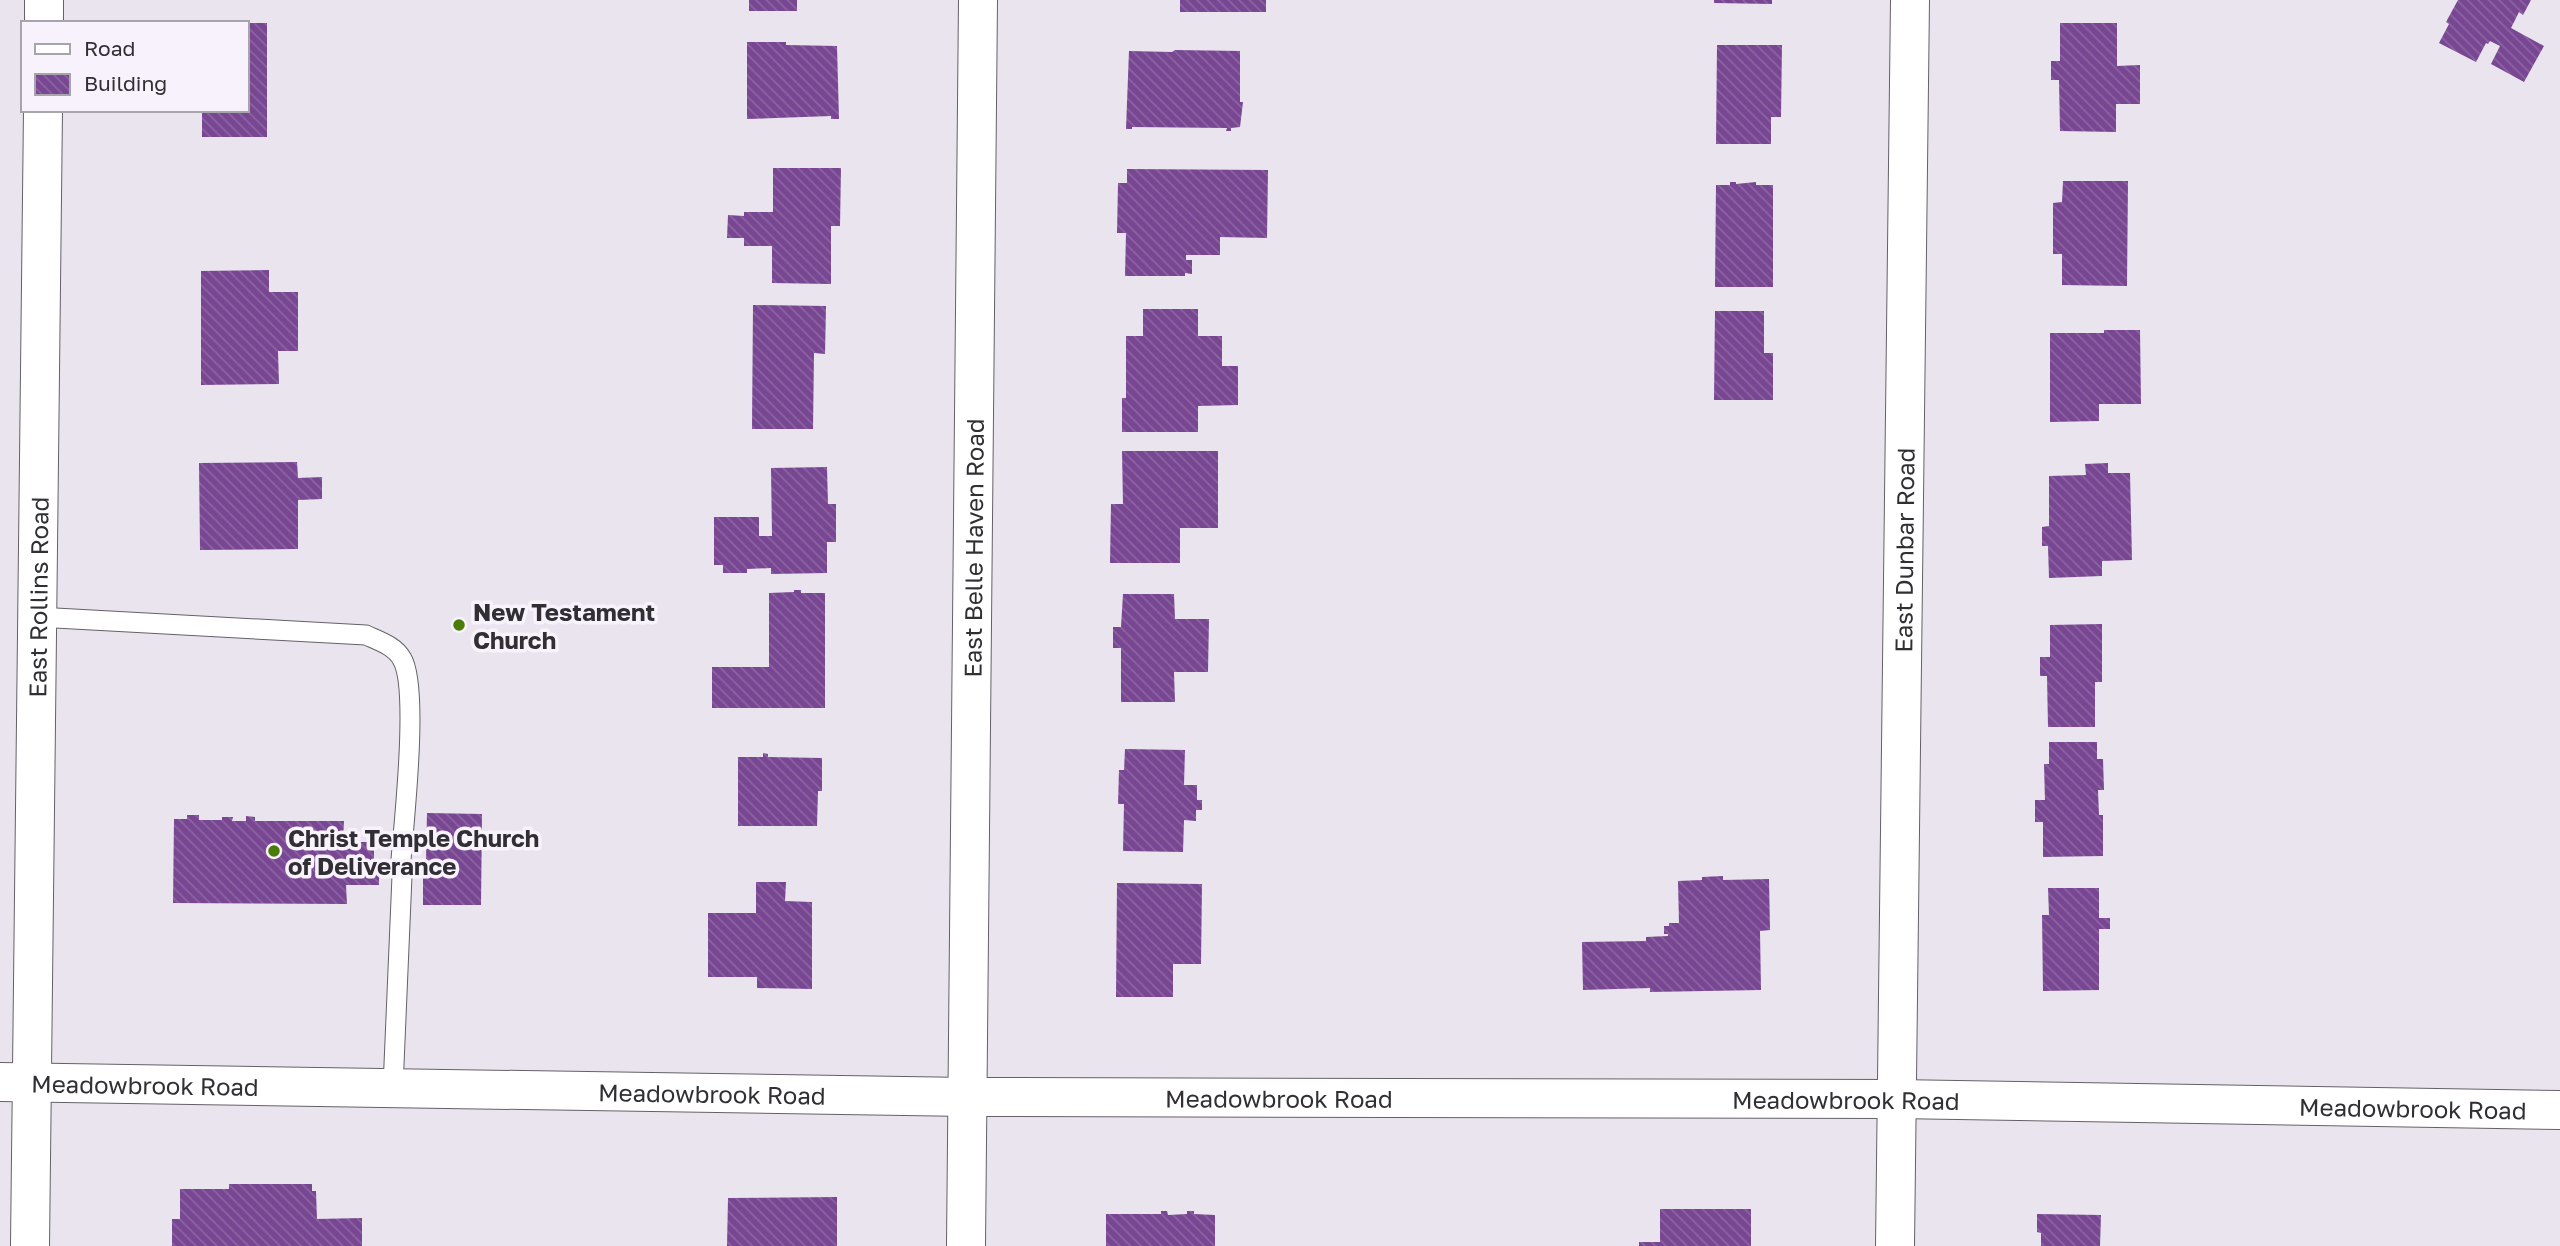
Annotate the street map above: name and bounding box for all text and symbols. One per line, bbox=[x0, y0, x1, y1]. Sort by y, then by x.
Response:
legend bbox=[21, 21, 248, 112]
text: Road bbox=[84, 35, 135, 61]
text: Building bbox=[84, 70, 167, 96]
street label: East Belle Haven Road bbox=[957, 418, 988, 678]
street label: East Dunbar Road bbox=[1888, 447, 1919, 653]
street label: East Rollins Road bbox=[22, 496, 53, 698]
place label: New Testament Church bbox=[473, 597, 655, 654]
marker: New Testament Church bbox=[451, 617, 467, 633]
place label: Christ Temple Church of Deliverance bbox=[288, 823, 539, 880]
marker: Christ Temple Church of Deliverance bbox=[266, 843, 282, 859]
street label: Meadowbrook Road bbox=[31, 1068, 259, 1101]
street label: Meadowbrook Road bbox=[598, 1077, 826, 1109]
street label: Meadowbrook Road bbox=[1165, 1083, 1393, 1112]
street label: Meadowbrook Road bbox=[1732, 1084, 1960, 1115]
street label: Meadowbrook Road bbox=[2299, 1091, 2527, 1124]

